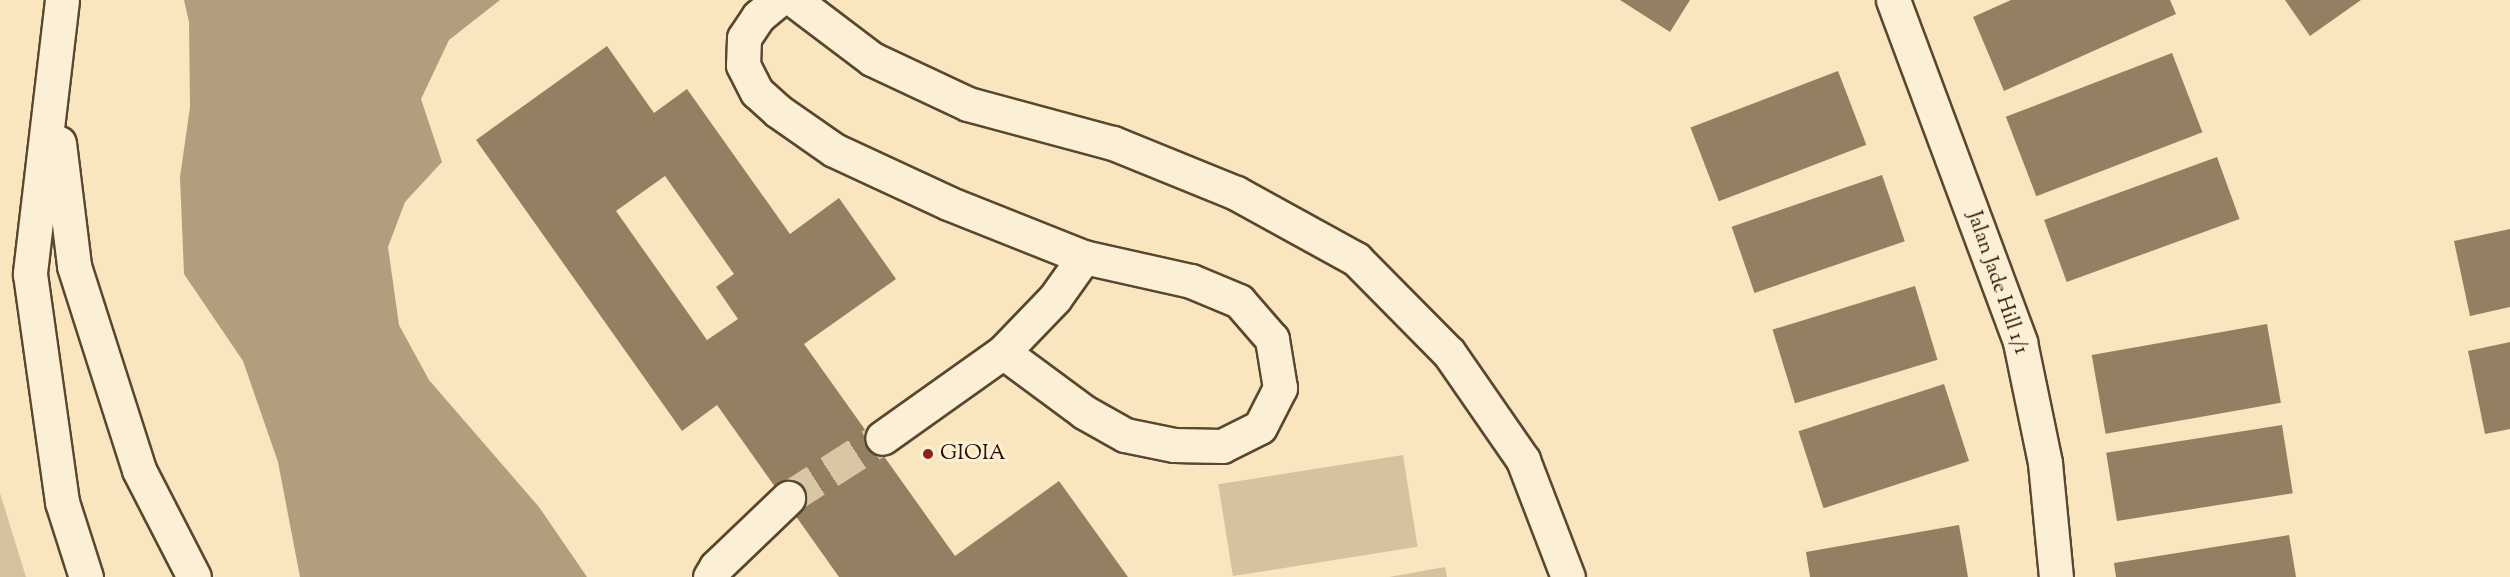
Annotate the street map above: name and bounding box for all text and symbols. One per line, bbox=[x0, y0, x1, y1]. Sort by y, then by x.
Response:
street label: Jalan Jade Hill 1/1 bbox=[1961, 208, 2033, 358]
place label: GIOIA bbox=[940, 441, 1006, 467]
marker: GIOIA bbox=[921, 447, 935, 461]

